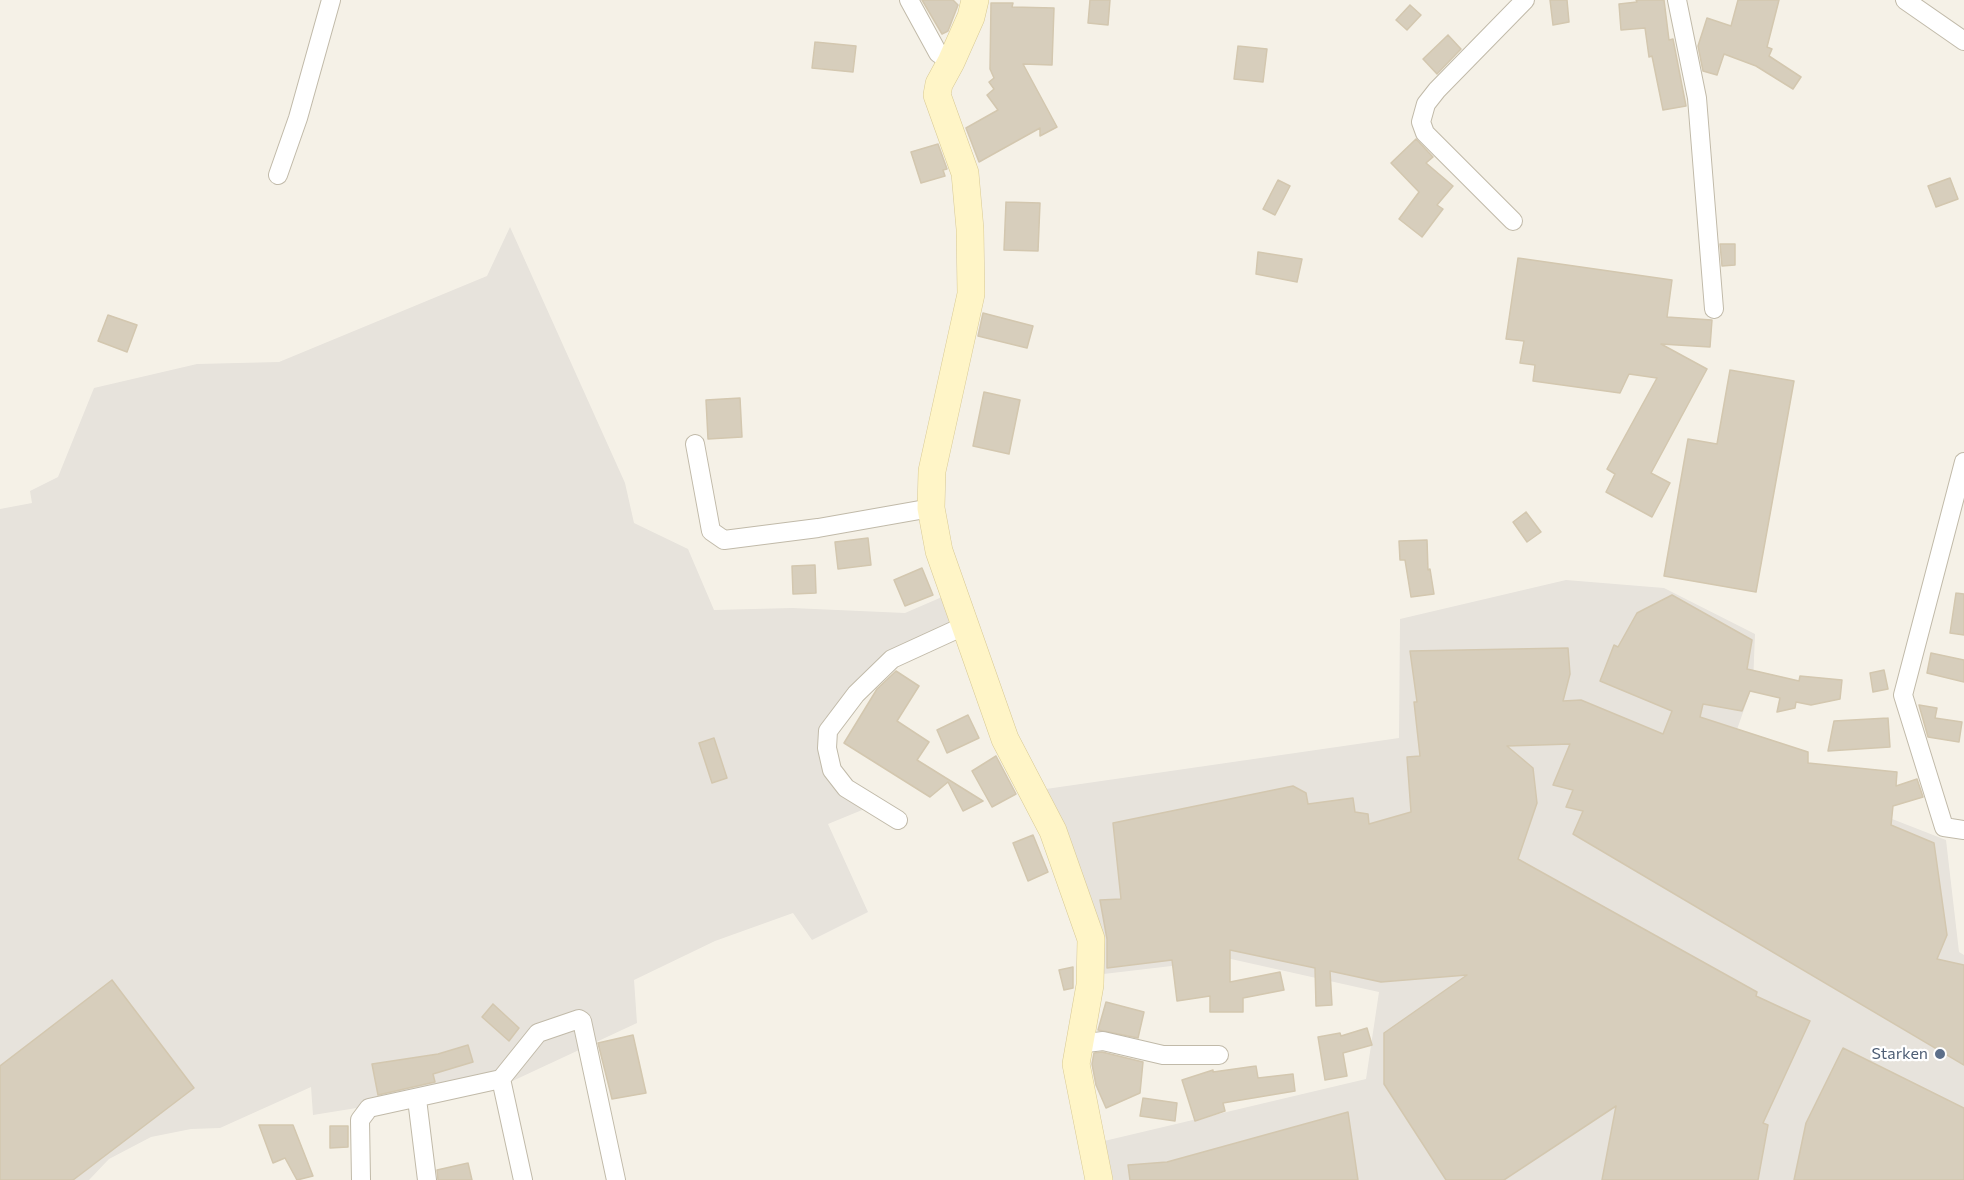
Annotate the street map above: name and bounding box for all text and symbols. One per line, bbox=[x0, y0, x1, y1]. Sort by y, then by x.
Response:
place label: Starken bbox=[1872, 1044, 1928, 1064]
marker: Starken bbox=[1933, 1047, 1947, 1061]

